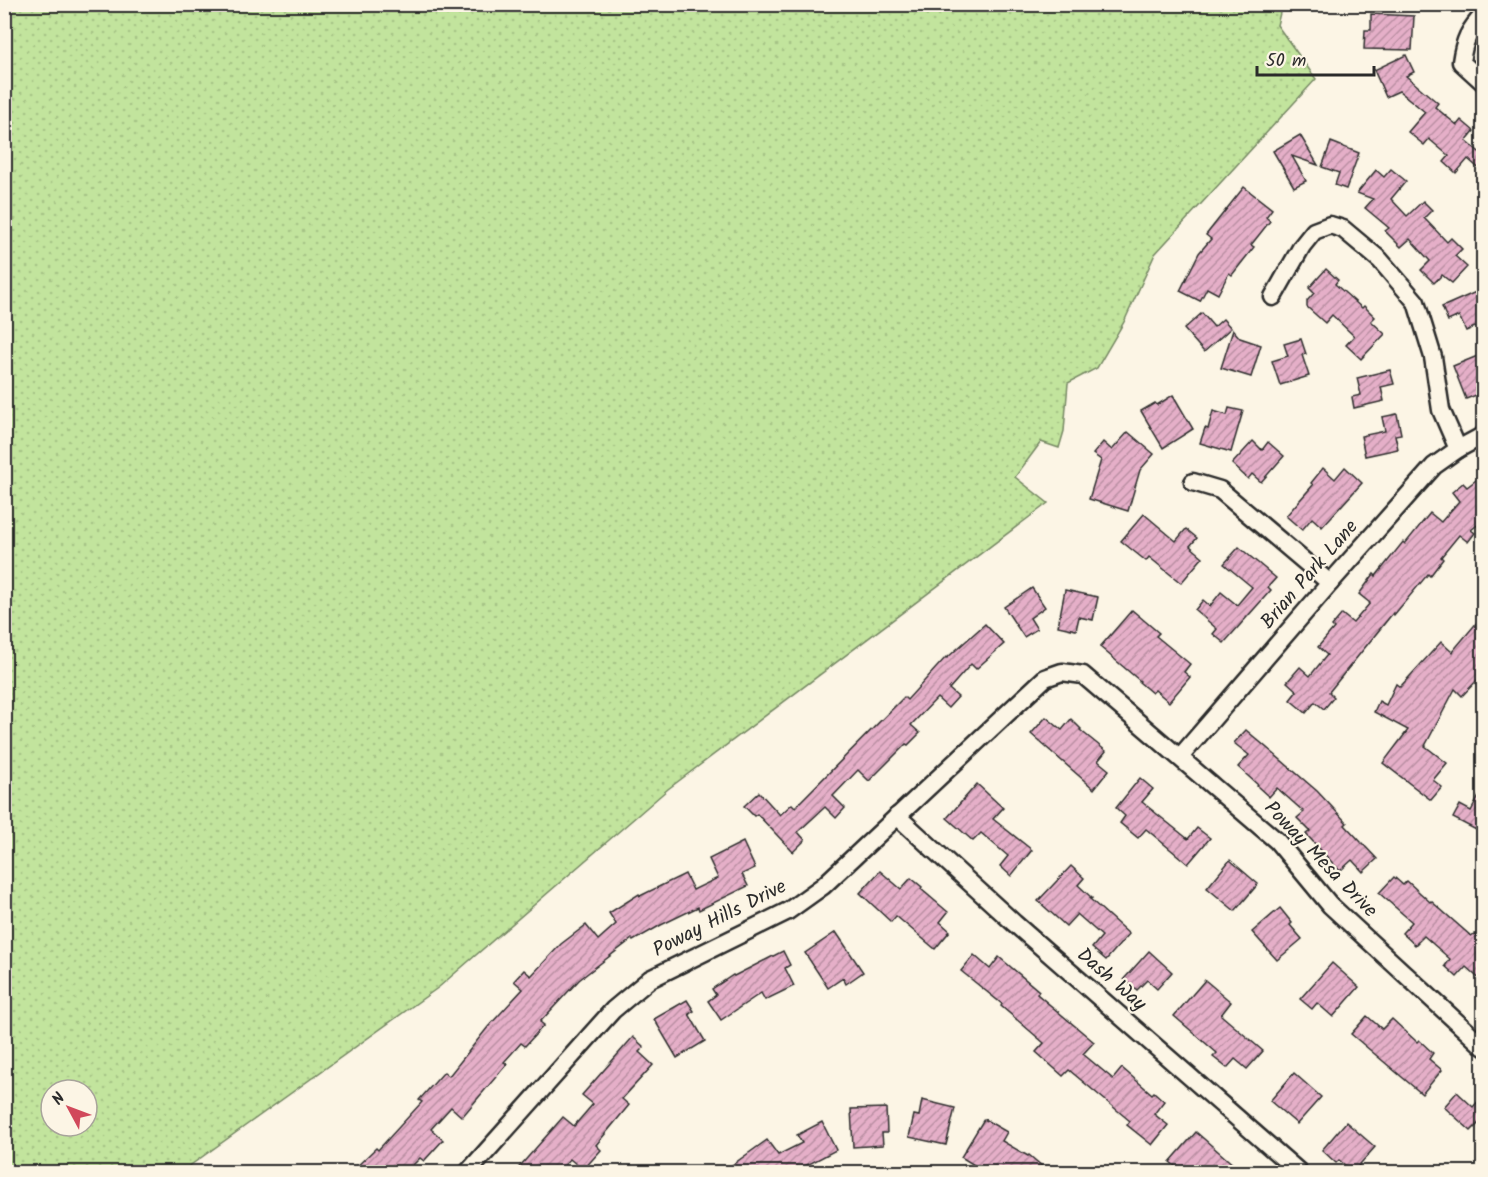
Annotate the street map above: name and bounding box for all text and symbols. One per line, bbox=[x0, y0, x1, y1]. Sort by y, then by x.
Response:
scale bar bbox=[1257, 39, 1374, 77]
text: 50 m bbox=[1266, 47, 1306, 76]
street label: Brian Park Lane bbox=[1253, 513, 1367, 637]
street label: Poway Mesa Drive bbox=[1255, 794, 1385, 926]
street label: Poway Hills Drive bbox=[648, 872, 792, 966]
street label: Dash Way bbox=[1069, 940, 1154, 1020]
north arrow bbox=[39, 1078, 99, 1138]
text: N bbox=[46, 1087, 72, 1111]

